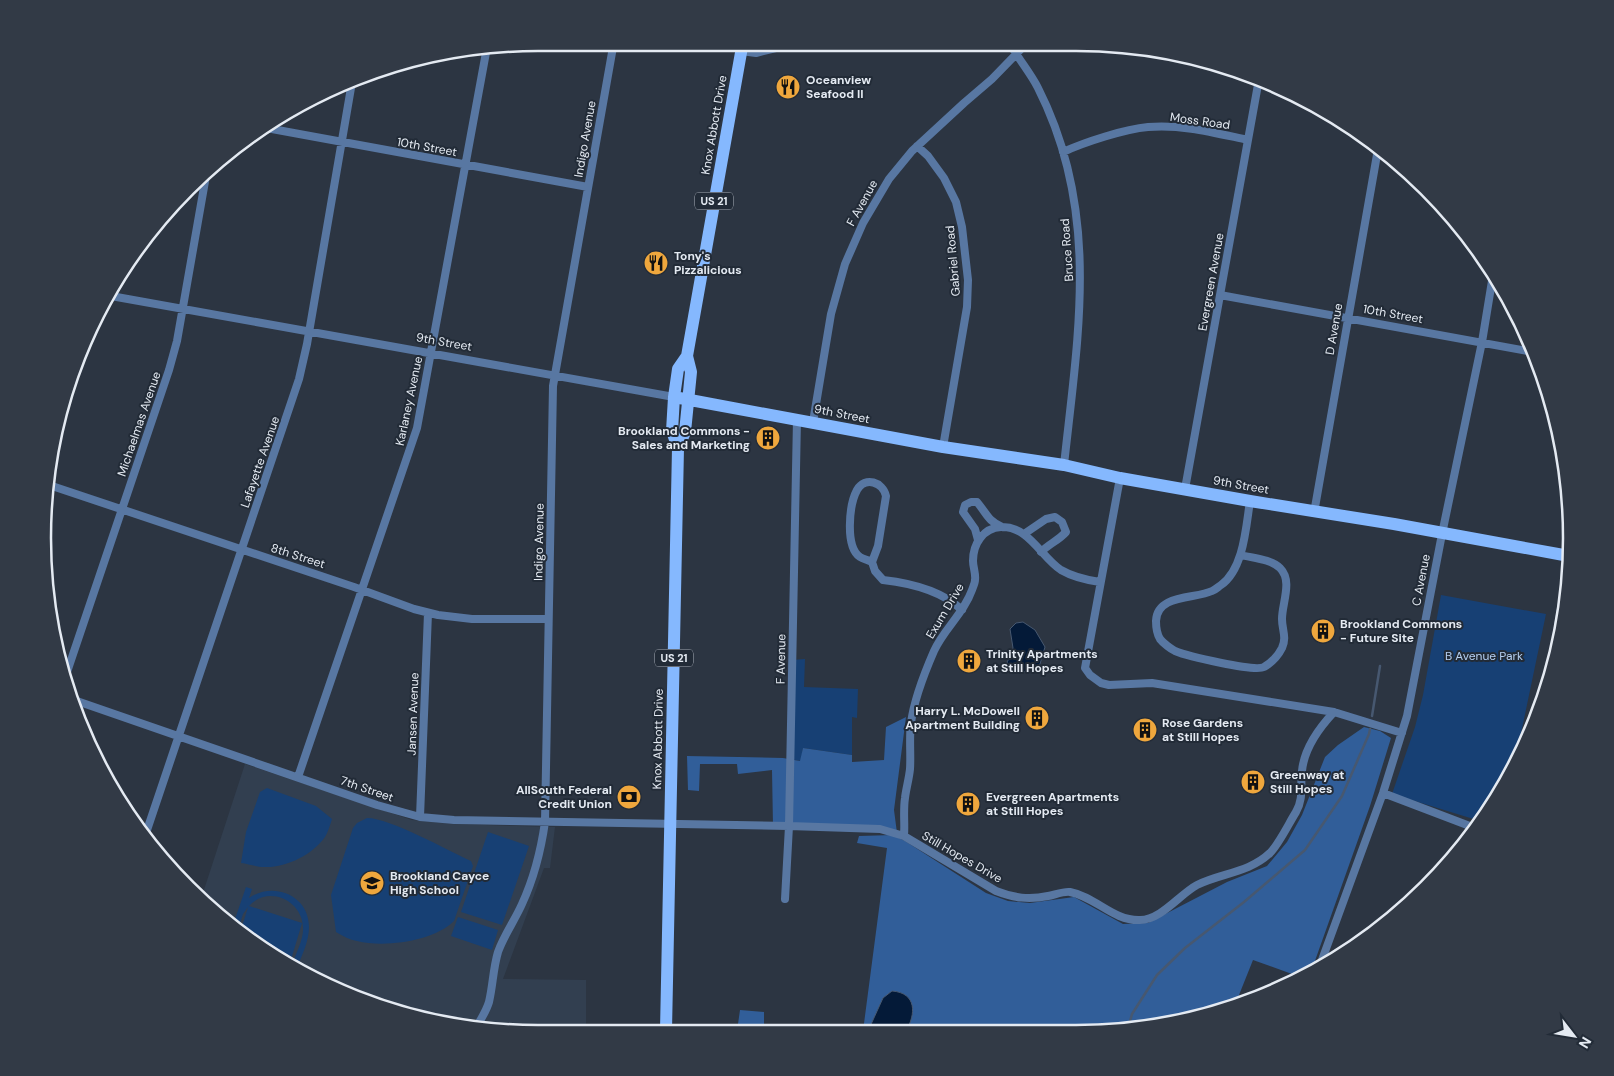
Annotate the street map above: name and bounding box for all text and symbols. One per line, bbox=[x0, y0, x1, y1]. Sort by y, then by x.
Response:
place label: Oceanview Seafood II bbox=[806, 72, 871, 102]
street label: Knox Abbott Drive bbox=[697, 74, 731, 176]
restaurant icon: Oceanview Seafood II bbox=[775, 74, 801, 100]
street label: Indigo Avenue bbox=[570, 99, 600, 179]
street label: Moss Road bbox=[1169, 109, 1231, 133]
street label: 10th Street bbox=[396, 134, 459, 160]
street label: F Avenue bbox=[843, 177, 881, 229]
road number: US 21 bbox=[695, 192, 733, 210]
street label: Bruce Road bbox=[1057, 218, 1077, 282]
street label: Gabriel Road bbox=[942, 225, 964, 297]
street label: Evergreen Avenue bbox=[1194, 232, 1228, 332]
place label: Tony's Pizzalicious bbox=[674, 248, 742, 278]
restaurant icon: Tony's Pizzalicious bbox=[643, 250, 669, 276]
street label: 10th Street bbox=[1362, 301, 1425, 327]
street label: D Avenue bbox=[1322, 302, 1346, 356]
street label: 9th Street bbox=[415, 329, 473, 355]
street label: Karlaney Avenue bbox=[392, 355, 426, 447]
street label: Michaelmas Avenue bbox=[114, 369, 165, 479]
street label: 9th Street bbox=[813, 401, 871, 427]
street label: Lafayette Avenue bbox=[237, 414, 283, 510]
place label: Brookland Commons - Sales and Marketing bbox=[618, 423, 750, 453]
building icon: Brookland Commons - Sales and Marketing bbox=[755, 425, 781, 451]
street label: 9th Street bbox=[1212, 472, 1270, 498]
street label: Indigo Avenue bbox=[530, 503, 548, 581]
street label: 8th Street bbox=[269, 540, 327, 572]
street label: C Avenue bbox=[1408, 552, 1434, 607]
street label: Exum Drive bbox=[922, 580, 968, 642]
place label: Brookland Commons - Future Site bbox=[1340, 616, 1462, 646]
building icon: Brookland Commons - Future Site bbox=[1310, 618, 1336, 644]
street label: F Avenue bbox=[773, 633, 789, 684]
place label: Trinity Apartments at Still Hopes bbox=[986, 646, 1098, 676]
building icon: Trinity Apartments at Still Hopes bbox=[956, 648, 982, 674]
park label: B Avenue Park bbox=[1445, 648, 1523, 664]
road number: US 21 bbox=[655, 650, 693, 666]
street label: Jansen Avenue bbox=[404, 672, 422, 756]
street label: Knox Abbott Drive bbox=[649, 688, 667, 790]
place label: Harry L. McDowell Apartment Building bbox=[905, 703, 1020, 733]
building icon: Harry L. McDowell Apartment Building bbox=[1024, 705, 1050, 731]
place label: Rose Gardens at Still Hopes bbox=[1162, 715, 1243, 745]
building icon: Rose Gardens at Still Hopes bbox=[1132, 717, 1158, 743]
place label: Greenway at Still Hopes bbox=[1270, 767, 1345, 797]
building icon: Greenway at Still Hopes bbox=[1240, 769, 1266, 795]
street label: 7th Street bbox=[338, 772, 396, 806]
place label: AllSouth Federal Credit Union bbox=[516, 782, 612, 812]
bank icon: AllSouth Federal Credit Union bbox=[616, 784, 642, 810]
place label: Evergreen Apartments at Still Hopes bbox=[986, 789, 1119, 819]
building icon: Evergreen Apartments at Still Hopes bbox=[955, 791, 981, 817]
street label: Still Hopes Drive bbox=[919, 827, 1005, 887]
place label: Brookland Cayce High School bbox=[390, 868, 489, 898]
school or university icon: Brookland Cayce High School bbox=[359, 870, 385, 896]
north arrow bbox=[1549, 1011, 1599, 1061]
text: N bbox=[1575, 1034, 1595, 1052]

